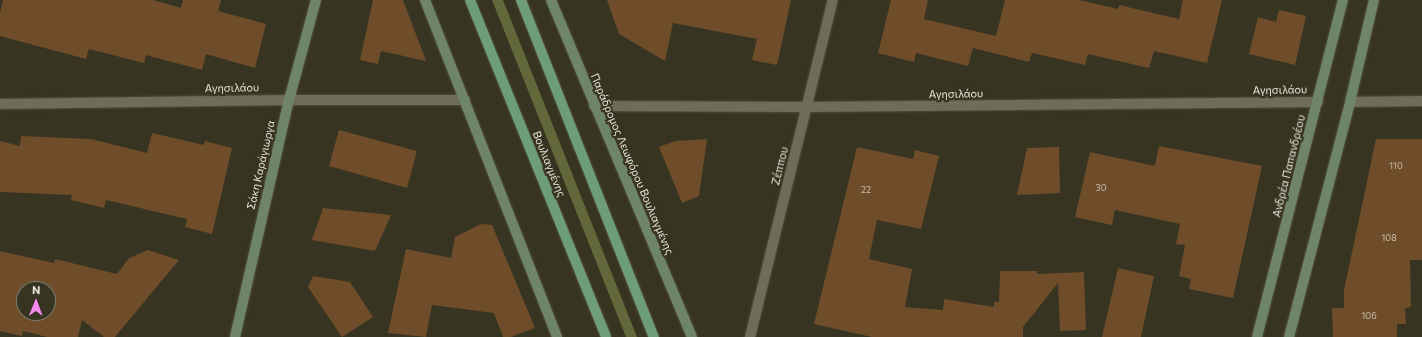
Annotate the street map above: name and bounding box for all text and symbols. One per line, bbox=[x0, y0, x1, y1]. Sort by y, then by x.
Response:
street label: Παράδρομος Λεωφόρου Βουλιαγμένης bbox=[588, 71, 676, 257]
street label: Αγησιλάου bbox=[205, 81, 259, 95]
street label: Αγησιλάου bbox=[1253, 83, 1307, 97]
street label: Αγησιλάου bbox=[929, 87, 983, 101]
street label: Ανδρέα Παπανδρέου bbox=[1270, 113, 1308, 219]
street label: Σάκη Καράγιωργα bbox=[244, 119, 278, 211]
street label: Βουλιαγμένης bbox=[530, 129, 568, 199]
street label: Ζέππου bbox=[769, 145, 791, 187]
house number: 110 bbox=[1389, 161, 1403, 171]
house number: 30 bbox=[1095, 183, 1107, 193]
house number: 22 bbox=[861, 185, 871, 195]
house number: 108 bbox=[1381, 233, 1397, 243]
north arrow bbox=[16, 281, 56, 321]
text: N bbox=[32, 283, 40, 296]
house number: 106 bbox=[1361, 311, 1377, 321]

